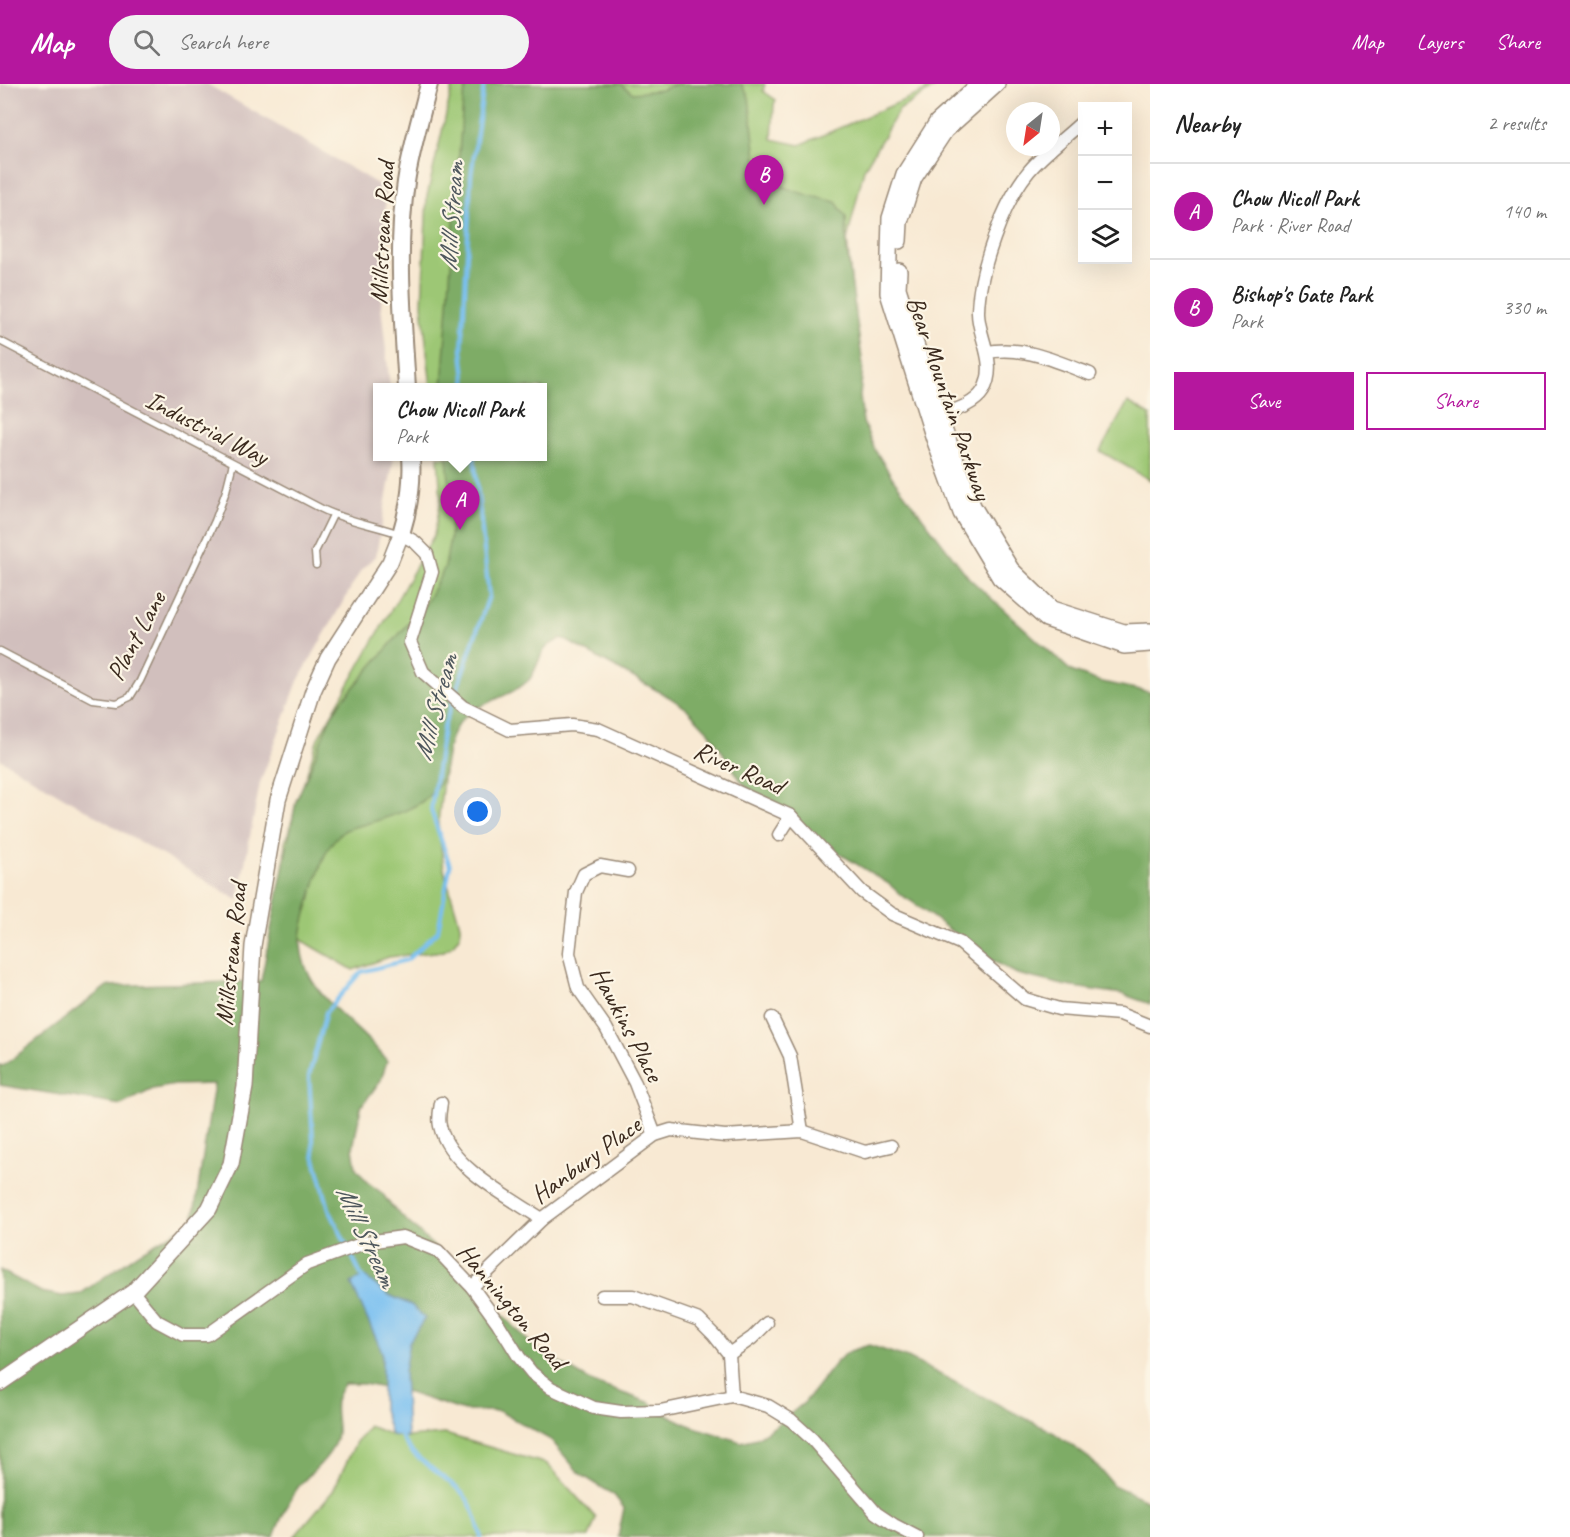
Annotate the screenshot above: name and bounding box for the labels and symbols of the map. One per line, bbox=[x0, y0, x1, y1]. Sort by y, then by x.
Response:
north arrow bbox=[1006, 102, 1060, 156]
pin: B bbox=[744, 156, 783, 205]
street label: Millstream Road bbox=[362, 157, 402, 305]
water label: Mill Stream bbox=[430, 158, 472, 271]
street label: Bear Mountain Parkway bbox=[899, 292, 1000, 506]
street label: Industrial Way bbox=[140, 383, 276, 474]
pin: A bbox=[440, 480, 480, 530]
street label: Plant Lane bbox=[99, 584, 174, 686]
water label: Mill Stream bbox=[405, 648, 466, 764]
street label: River Road bbox=[689, 734, 793, 804]
your location bbox=[463, 797, 492, 826]
street label: Millstream Road bbox=[207, 877, 255, 1027]
street label: Hawkins Place bbox=[583, 961, 672, 1089]
street label: Hanbury Place bbox=[524, 1107, 650, 1211]
water label: Mill Stream bbox=[329, 1180, 406, 1295]
street label: Hannington Road bbox=[450, 1236, 577, 1379]

